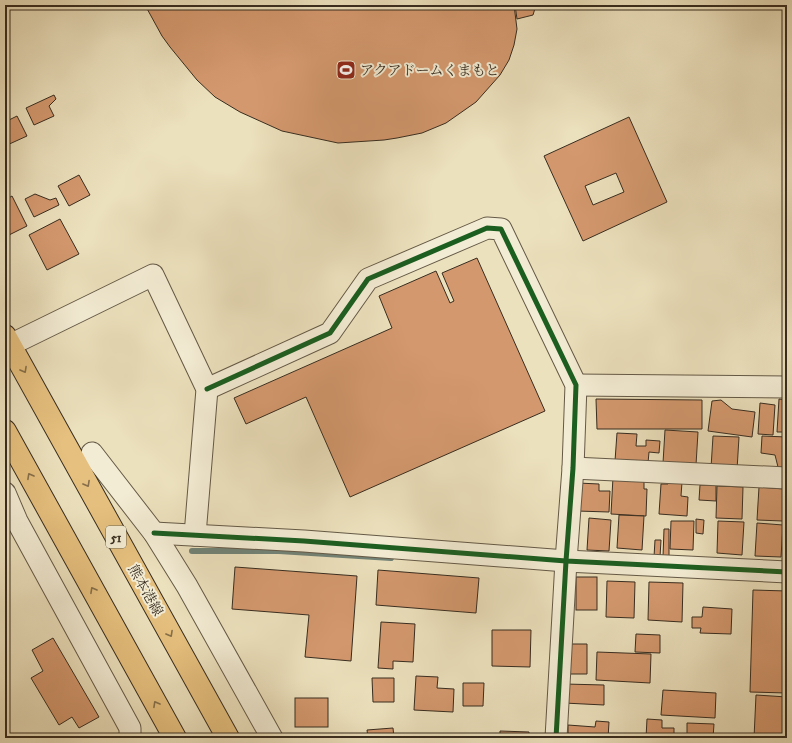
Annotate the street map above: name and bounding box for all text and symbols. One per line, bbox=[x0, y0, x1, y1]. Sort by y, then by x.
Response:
sports icon: アクアドームくまもと bbox=[335, 59, 357, 81]
place label: アクアドームくまもと bbox=[360, 62, 500, 80]
one-way arrow bbox=[19, 366, 26, 373]
one-way arrow bbox=[28, 473, 35, 480]
one-way arrow bbox=[82, 480, 90, 487]
road number: 51 bbox=[106, 526, 126, 548]
street label: 熊本港線 bbox=[124, 562, 167, 619]
one-way arrow bbox=[90, 587, 98, 594]
one-way arrow bbox=[166, 630, 173, 637]
one-way arrow bbox=[153, 701, 161, 708]

